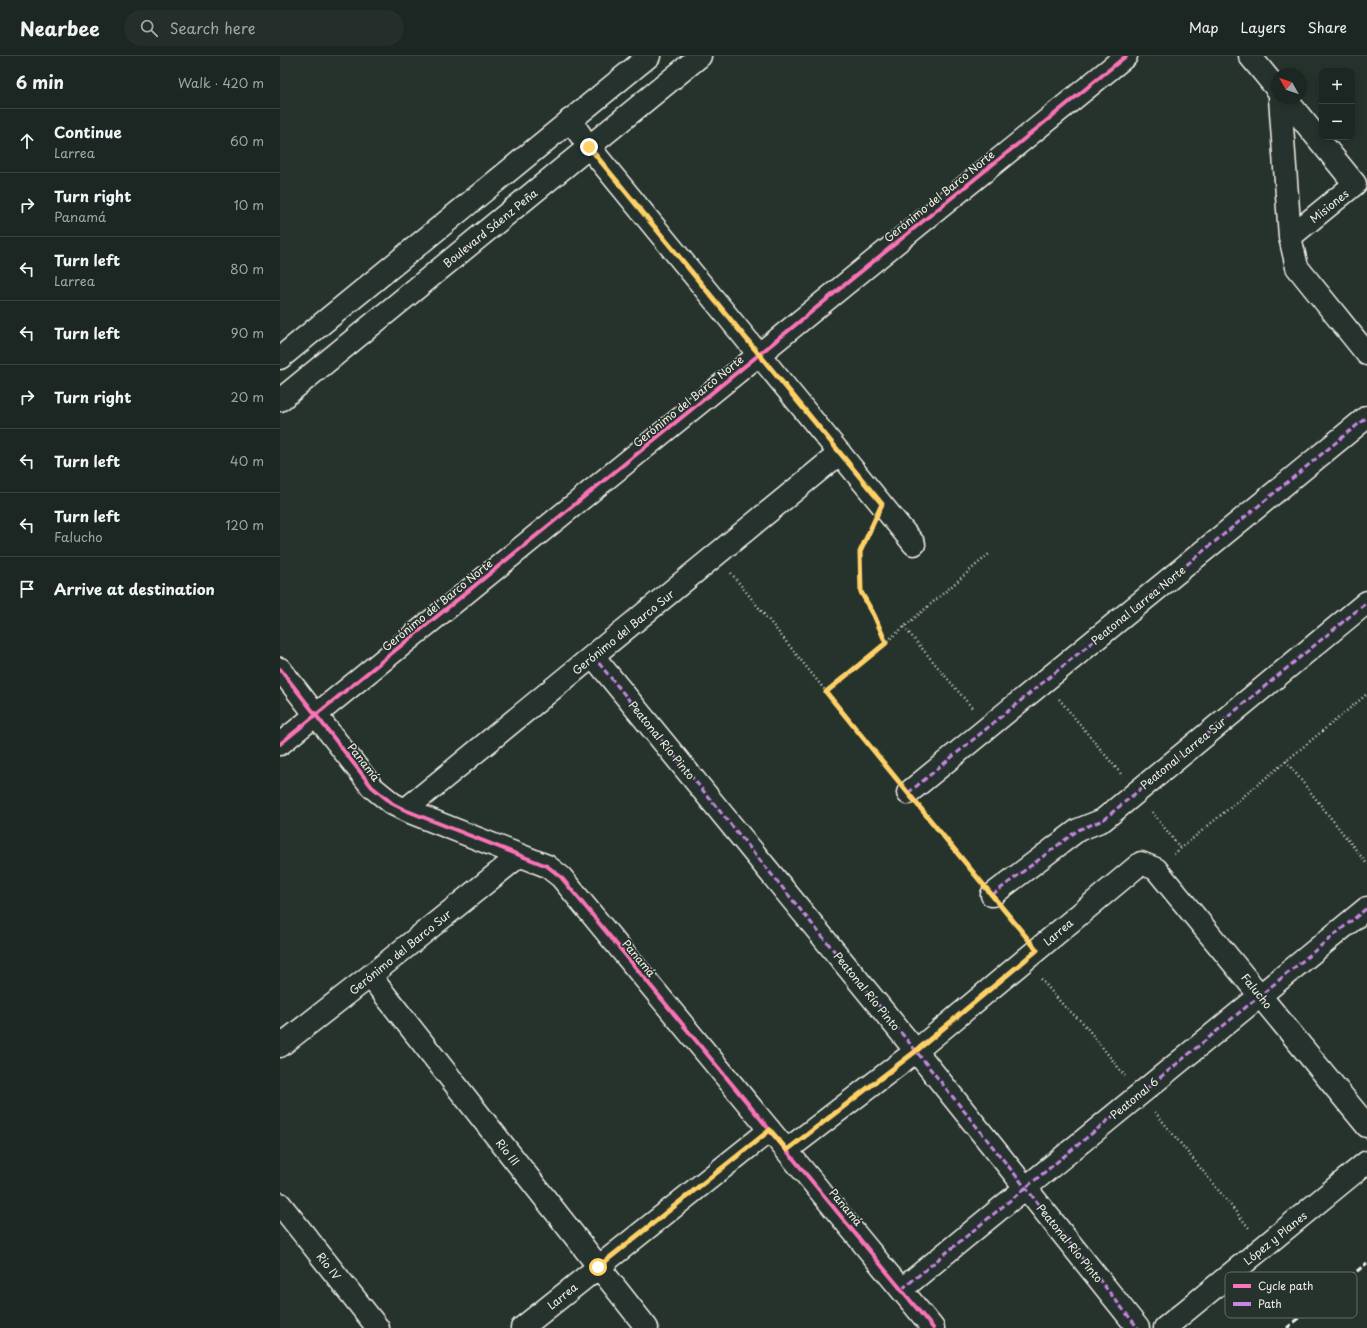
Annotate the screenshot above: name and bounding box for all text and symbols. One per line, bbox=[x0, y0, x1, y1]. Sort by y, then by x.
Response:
search box bbox=[124, 10, 404, 46]
text: Nearbee bbox=[20, 14, 100, 42]
text: Search here bbox=[170, 16, 255, 39]
icon: search bbox=[138, 17, 160, 39]
text: Map bbox=[1189, 17, 1219, 38]
text: Layers bbox=[1241, 17, 1286, 38]
text: Share bbox=[1308, 17, 1347, 38]
north arrow bbox=[1271, 68, 1307, 104]
map controls bbox=[1319, 68, 1355, 140]
button: + bbox=[1319, 68, 1355, 104]
text: 6 min bbox=[16, 69, 64, 95]
text: Walk · 420 m bbox=[178, 73, 264, 92]
button: − bbox=[1319, 104, 1355, 140]
text: Continue bbox=[54, 120, 122, 143]
icon: ahead bbox=[16, 130, 38, 152]
text: 60 m bbox=[230, 131, 264, 150]
route end bbox=[580, 138, 598, 156]
text: Larrea bbox=[54, 143, 95, 162]
street label: Gerónimo del Barco Norte bbox=[880, 146, 998, 246]
text: Turn right bbox=[54, 184, 131, 207]
street label: Boulevard Sáenz Peña bbox=[439, 184, 541, 271]
street label: Misiones bbox=[1306, 185, 1352, 227]
icon: right bbox=[16, 194, 38, 216]
text: 10 m bbox=[234, 195, 264, 214]
text: Panamá bbox=[54, 207, 106, 226]
text: Turn left bbox=[54, 248, 120, 271]
icon: left bbox=[16, 258, 38, 280]
text: 80 m bbox=[230, 259, 264, 278]
text: Larrea bbox=[54, 271, 95, 290]
text: Turn left bbox=[54, 321, 120, 344]
icon: left bbox=[16, 322, 38, 344]
text: 90 m bbox=[231, 323, 264, 342]
street label: Gerónimo del Barco Norte bbox=[629, 351, 747, 451]
text: Turn right bbox=[54, 385, 131, 408]
icon: right bbox=[16, 386, 38, 408]
text: 20 m bbox=[230, 387, 264, 406]
text: Turn left bbox=[54, 449, 120, 472]
icon: left bbox=[16, 450, 38, 472]
text: 40 m bbox=[230, 451, 264, 470]
text: Turn left bbox=[54, 504, 120, 527]
icon: left bbox=[16, 514, 38, 536]
text: 120 m bbox=[225, 515, 264, 534]
text: Falucho bbox=[54, 527, 103, 546]
street label: Gerónimo del Barco Norte bbox=[378, 555, 496, 655]
street label: Peatonal Larrea Norte bbox=[1087, 561, 1189, 649]
text: Arrive at destination bbox=[54, 577, 215, 600]
icon: arrive bbox=[16, 578, 38, 600]
street label: Gerónimo del Barco Sur bbox=[568, 585, 678, 679]
street label: Peatonal Río Pinto bbox=[625, 697, 699, 783]
street label: Peatonal Larrea Sur bbox=[1136, 712, 1230, 793]
street label: Panamá bbox=[344, 739, 384, 785]
street label: Gerónimo del Barco Sur bbox=[345, 905, 455, 999]
street label: Larrea bbox=[1039, 914, 1077, 950]
street label: Panamá bbox=[618, 936, 660, 980]
street label: Peatonal Río Pinto bbox=[830, 948, 904, 1034]
street label: Falucho bbox=[1237, 970, 1277, 1012]
street label: Peatonal 6 bbox=[1106, 1073, 1162, 1123]
street label: Rio III bbox=[492, 1135, 524, 1169]
street label: Panamá bbox=[825, 1185, 867, 1229]
street label: Peatonal Río Pinto bbox=[1033, 1200, 1107, 1286]
street label: López y Planes bbox=[1240, 1207, 1310, 1269]
street label: Rio IV bbox=[313, 1249, 346, 1284]
route start bbox=[589, 1258, 607, 1276]
legend bbox=[1225, 1272, 1357, 1318]
text: Cycle path bbox=[1258, 1277, 1313, 1294]
street label: Larrea bbox=[543, 1278, 581, 1313]
text: Path bbox=[1258, 1295, 1282, 1312]

